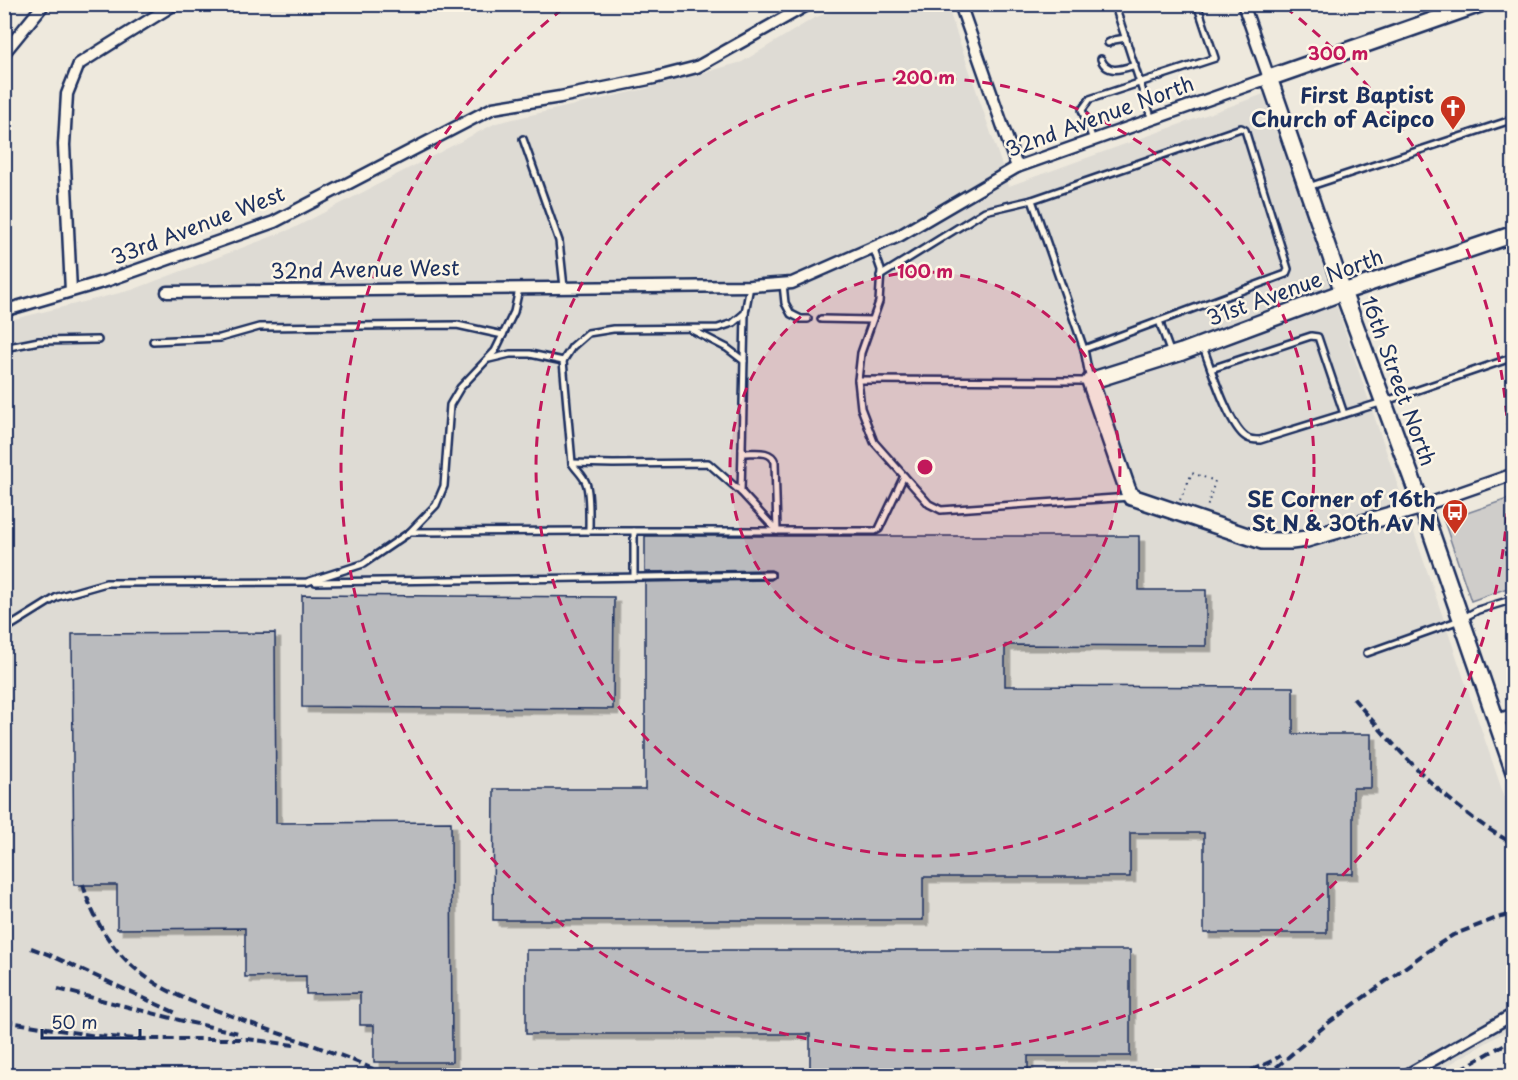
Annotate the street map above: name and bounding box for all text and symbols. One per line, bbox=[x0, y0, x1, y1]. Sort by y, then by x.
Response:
text: 300 m bbox=[1308, 39, 1368, 66]
text: 200 m bbox=[895, 63, 955, 90]
street label: 32nd Avenue North bbox=[1001, 66, 1198, 164]
place label: First Baptist Church of Acipco bbox=[1251, 78, 1434, 134]
church icon: First Baptist Church of Acipco bbox=[1438, 93, 1468, 131]
street label: 33rd Avenue West bbox=[106, 176, 289, 272]
street label: 31st Avenue North bbox=[1201, 239, 1387, 333]
street label: 32nd Avenue West bbox=[270, 250, 460, 286]
text: 100 m bbox=[897, 257, 953, 284]
street label: 16th Street North bbox=[1354, 291, 1446, 470]
centre of rings bbox=[915, 457, 935, 477]
place label: SE Corner of 16th St N & 30th Av N bbox=[1247, 482, 1436, 538]
bus stop icon: SE Corner of 16th St N & 30th Av N bbox=[1440, 497, 1470, 535]
scale bar bbox=[42, 1002, 140, 1040]
text: 50 m bbox=[51, 1008, 98, 1035]

